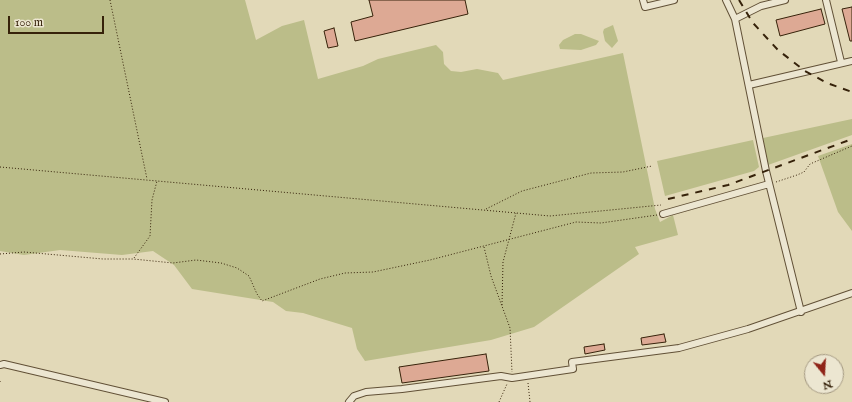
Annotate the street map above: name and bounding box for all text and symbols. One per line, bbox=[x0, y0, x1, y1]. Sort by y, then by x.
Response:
scale bar bbox=[10, 8, 106, 34]
text: 100 m bbox=[15, 15, 43, 30]
north arrow bbox=[804, 354, 844, 394]
text: N bbox=[821, 376, 834, 393]

